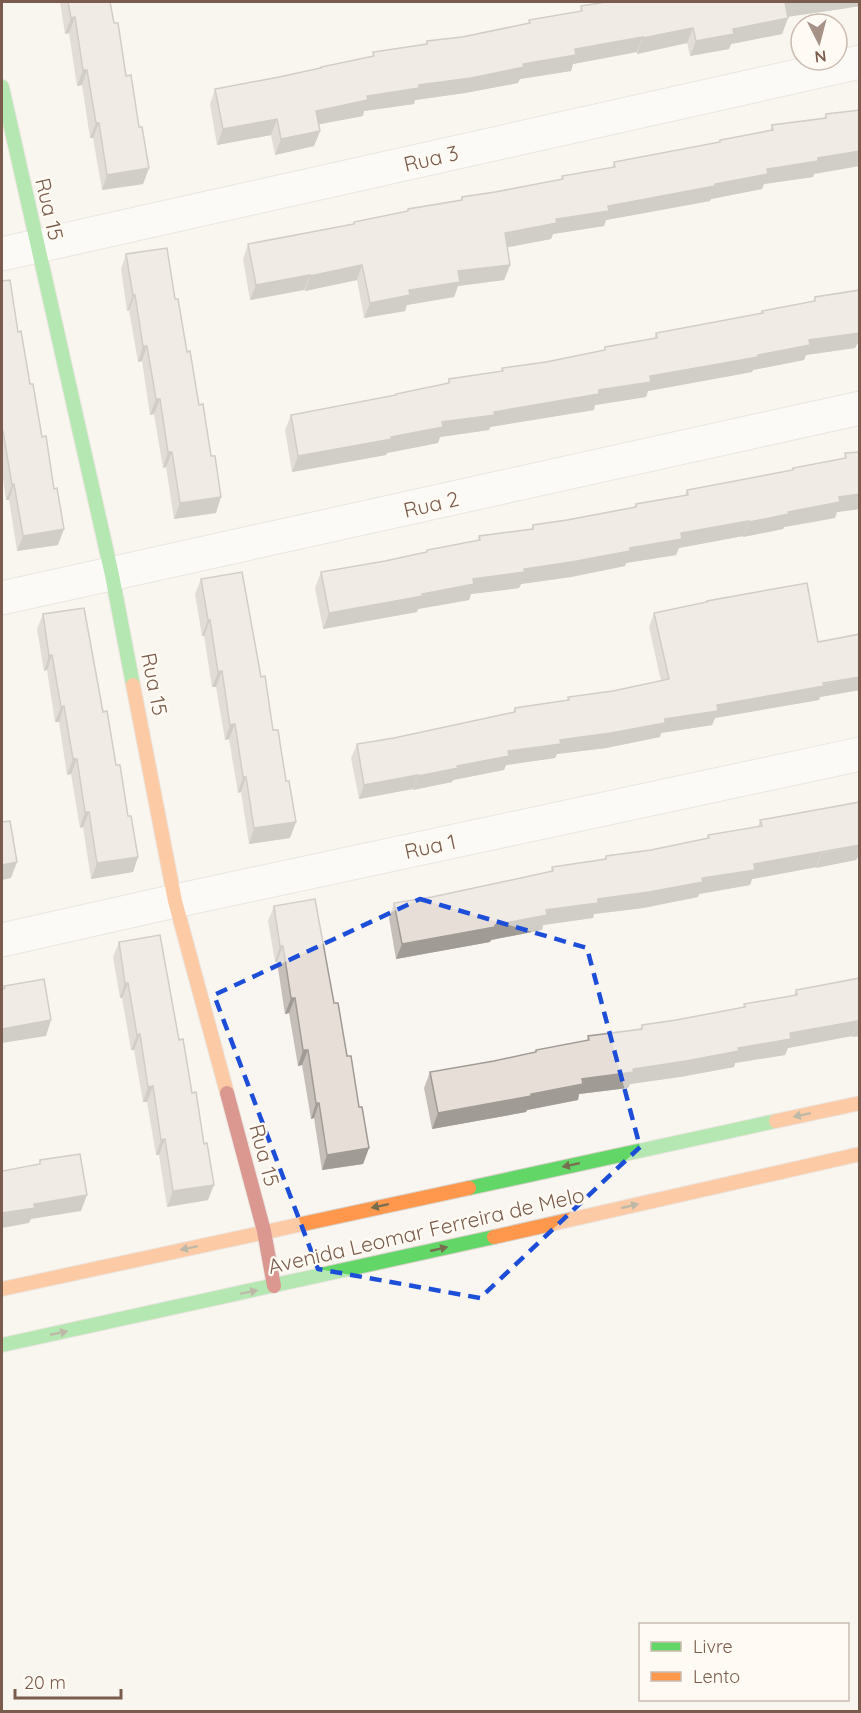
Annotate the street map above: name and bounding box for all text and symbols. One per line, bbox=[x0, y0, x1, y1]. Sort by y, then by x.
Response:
north arrow bbox=[789, 12, 849, 72]
text: N bbox=[814, 46, 827, 67]
street label: Rua 3 bbox=[401, 139, 461, 177]
street label: Rua 15 bbox=[30, 175, 70, 243]
street label: Rua 2 bbox=[401, 485, 461, 523]
street label: Rua 15 bbox=[136, 650, 174, 718]
street label: Rua 1 bbox=[402, 828, 458, 864]
one-way arrow bbox=[793, 1111, 812, 1121]
street label: Rua 15 bbox=[244, 1121, 286, 1189]
one-way arrow bbox=[561, 1161, 580, 1171]
street label: Avenida Leomar Ferreira de Melo bbox=[265, 1181, 587, 1279]
one-way arrow bbox=[620, 1200, 639, 1210]
one-way arrow bbox=[371, 1202, 389, 1212]
one-way arrow bbox=[180, 1243, 199, 1253]
one-way arrow bbox=[430, 1243, 449, 1253]
one-way arrow bbox=[240, 1286, 259, 1296]
one-way arrow bbox=[49, 1328, 68, 1337]
legend bbox=[639, 1623, 849, 1701]
text: Livre bbox=[693, 1635, 733, 1658]
scale bar bbox=[15, 1662, 122, 1700]
text: Lento bbox=[693, 1665, 740, 1688]
text: 20 m bbox=[24, 1671, 66, 1694]

